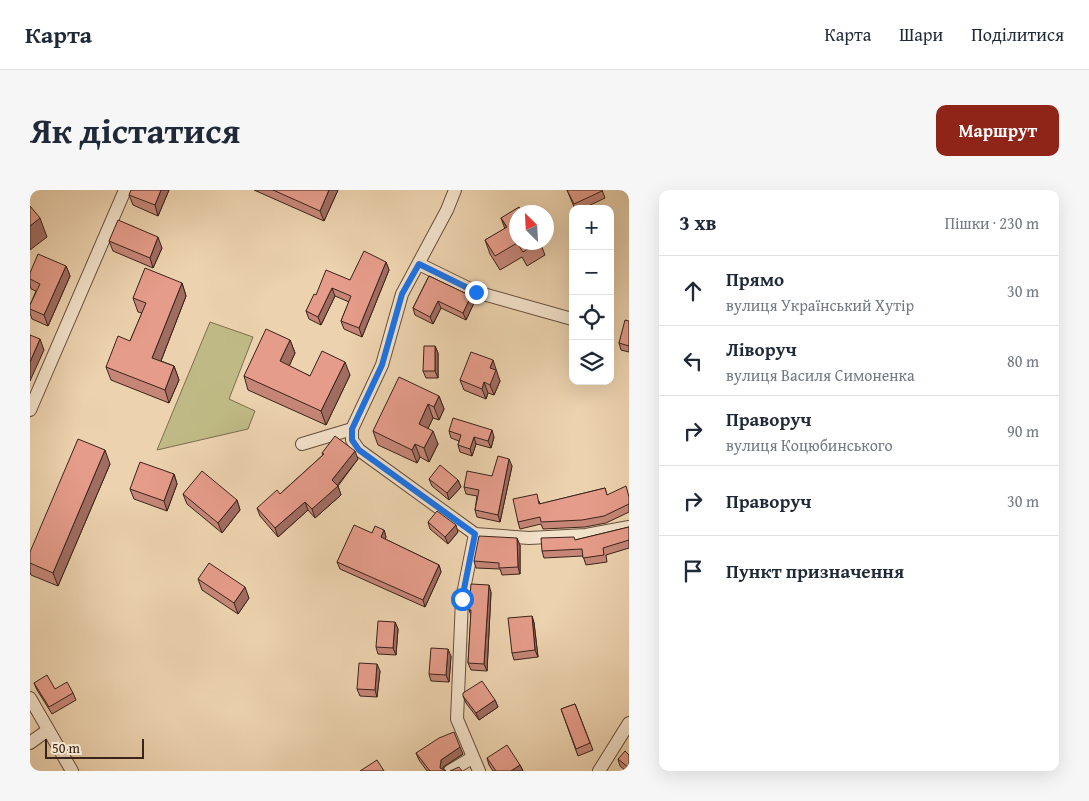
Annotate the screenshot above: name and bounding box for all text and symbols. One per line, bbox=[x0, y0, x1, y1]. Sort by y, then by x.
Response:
text: Карта bbox=[25, 17, 92, 52]
text: Карта bbox=[825, 21, 871, 48]
text: Шари bbox=[899, 21, 943, 48]
text: Поділитися bbox=[971, 21, 1064, 48]
text: Як дістатися bbox=[30, 105, 240, 156]
button: Маршрут bbox=[936, 105, 1059, 156]
north arrow bbox=[509, 205, 554, 250]
map controls bbox=[569, 205, 614, 385]
button: + bbox=[569, 205, 614, 250]
text: 3 хв bbox=[679, 207, 717, 238]
text: Пішки · 230 m bbox=[945, 211, 1039, 235]
button: − bbox=[569, 250, 614, 295]
text: Прямо bbox=[726, 265, 784, 293]
icon: ahead bbox=[679, 277, 707, 305]
text: 30 m bbox=[1007, 279, 1039, 303]
route end bbox=[465, 281, 488, 304]
text: вулиця Український Хутір bbox=[726, 293, 914, 317]
button: locate bbox=[569, 295, 614, 340]
text: Ліворуч bbox=[726, 335, 797, 363]
button: layers bbox=[569, 340, 614, 385]
icon: left bbox=[679, 347, 707, 375]
text: 80 m bbox=[1007, 349, 1039, 373]
text: вулиця Василя Симоненка bbox=[726, 363, 915, 387]
text: Праворуч bbox=[726, 405, 811, 433]
icon: right bbox=[679, 417, 707, 445]
text: 90 m bbox=[1007, 419, 1039, 443]
text: вулиця Коцюбинського bbox=[726, 433, 893, 457]
icon: right bbox=[679, 487, 707, 515]
text: Праворуч bbox=[726, 487, 811, 515]
text: 30 m bbox=[1007, 489, 1039, 513]
icon: arrive bbox=[679, 557, 707, 585]
text: Пункт призначення bbox=[726, 557, 904, 585]
route start bbox=[451, 588, 474, 611]
scale bar bbox=[45, 736, 144, 759]
text: 50 m bbox=[52, 738, 80, 758]

